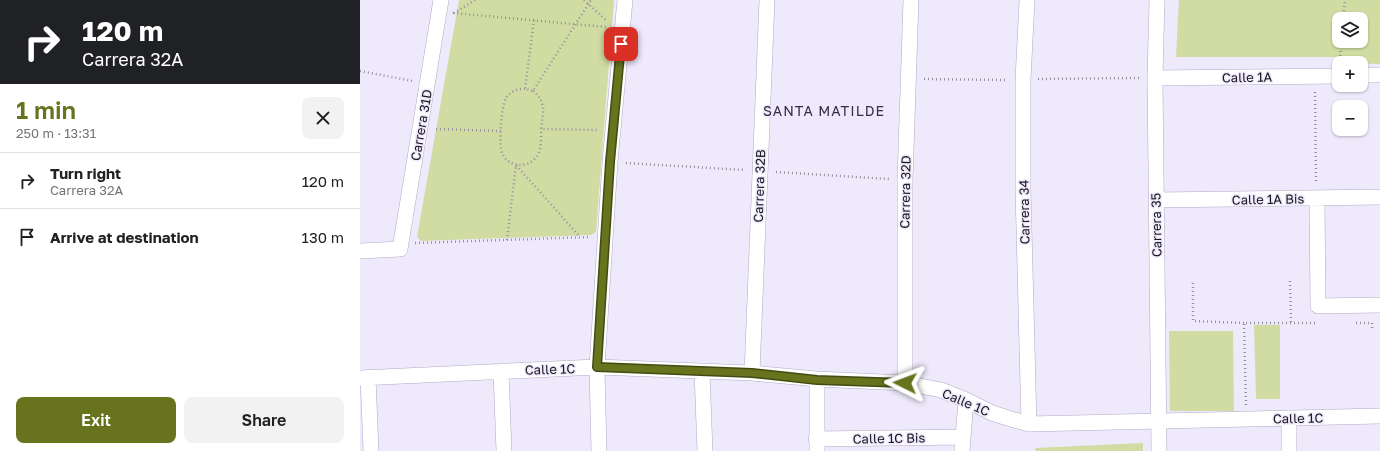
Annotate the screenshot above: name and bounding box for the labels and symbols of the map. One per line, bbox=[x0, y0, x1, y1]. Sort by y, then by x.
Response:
pin bbox=[604, 27, 638, 61]
street label: Calle 1A bbox=[1222, 69, 1273, 85]
street label: Carrera 31D bbox=[407, 88, 435, 162]
district label: SANTA MATILDE bbox=[763, 102, 885, 119]
street label: Carrera 32B bbox=[750, 149, 768, 223]
street label: Carrera 32D bbox=[896, 155, 914, 229]
street label: Carrera 34 bbox=[1015, 179, 1033, 245]
street label: Calle 1A Bis bbox=[1232, 190, 1305, 208]
street label: Carrera 35 bbox=[1147, 193, 1165, 257]
street label: Calle 1C bbox=[525, 360, 576, 378]
position arrow bbox=[884, 362, 926, 404]
street label: Calle 1C bbox=[940, 385, 992, 419]
street label: Calle 1C bbox=[1273, 410, 1323, 426]
street label: Calle 1C Bis bbox=[853, 429, 926, 447]

